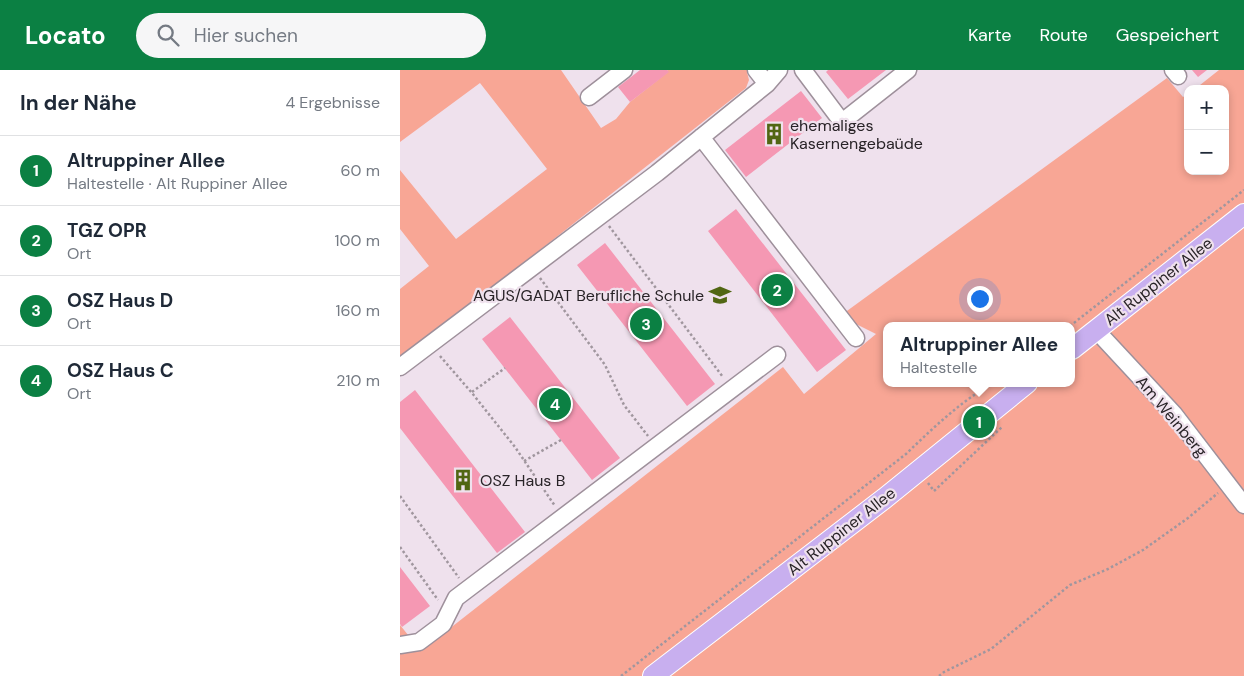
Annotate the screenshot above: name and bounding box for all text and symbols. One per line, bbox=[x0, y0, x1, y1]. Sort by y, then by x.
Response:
search box bbox=[136, 13, 486, 58]
text: Locato bbox=[25, 20, 106, 51]
icon: search bbox=[154, 21, 182, 49]
text: Hier suchen bbox=[194, 23, 298, 48]
text: Karte bbox=[968, 23, 1012, 47]
text: Route bbox=[1040, 23, 1088, 47]
text: Gespeichert bbox=[1116, 23, 1219, 47]
map controls bbox=[1184, 85, 1229, 175]
button: + bbox=[1184, 85, 1229, 130]
text: In der Nähe bbox=[20, 89, 137, 117]
text: 4 Ergebnisse bbox=[285, 92, 380, 113]
place label: ehemaliges Kasernengebaüde bbox=[790, 115, 923, 154]
building icon: ehemaliges Kasernengebaüde bbox=[761, 121, 787, 147]
button: − bbox=[1184, 130, 1229, 175]
text: Altruppiner Allee bbox=[67, 148, 225, 173]
text: 1 bbox=[33, 160, 39, 181]
text: 60 m bbox=[340, 160, 380, 181]
text: Haltestelle · Alt Ruppiner Allee bbox=[67, 173, 288, 194]
text: TGZ OPR bbox=[67, 218, 147, 243]
text: 2 bbox=[31, 230, 41, 251]
text: 100 m bbox=[335, 230, 380, 251]
street label: Alt Ruppiner Allee bbox=[1100, 233, 1217, 330]
text: Ort bbox=[67, 243, 92, 264]
pin: 2 bbox=[761, 271, 793, 309]
school or university icon: AGUS/GADAT Berufliche Schule bbox=[707, 282, 733, 308]
place label: AGUS/GADAT Berufliche Schule bbox=[473, 285, 704, 306]
your location bbox=[967, 286, 993, 312]
text: OSZ Haus D bbox=[67, 288, 173, 313]
text: 3 bbox=[31, 300, 41, 321]
text: 160 m bbox=[336, 300, 380, 321]
pin: 3 bbox=[630, 305, 662, 343]
text: Ort bbox=[67, 313, 92, 334]
popup bbox=[883, 322, 1075, 387]
text: Altruppiner Allee bbox=[900, 332, 1058, 357]
text: Haltestelle bbox=[900, 357, 977, 378]
text: OSZ Haus C bbox=[67, 358, 174, 383]
text: 4 bbox=[31, 370, 41, 391]
text: 210 m bbox=[336, 370, 380, 391]
street label: Am Weinberg bbox=[1132, 371, 1212, 461]
text: Ort bbox=[67, 383, 92, 404]
pin: 4 bbox=[539, 385, 571, 423]
pin: 1 bbox=[963, 403, 995, 441]
building icon: OSZ Haus B bbox=[450, 467, 476, 493]
place label: OSZ Haus B bbox=[480, 470, 565, 491]
street label: Alt Ruppiner Allee bbox=[783, 483, 900, 580]

